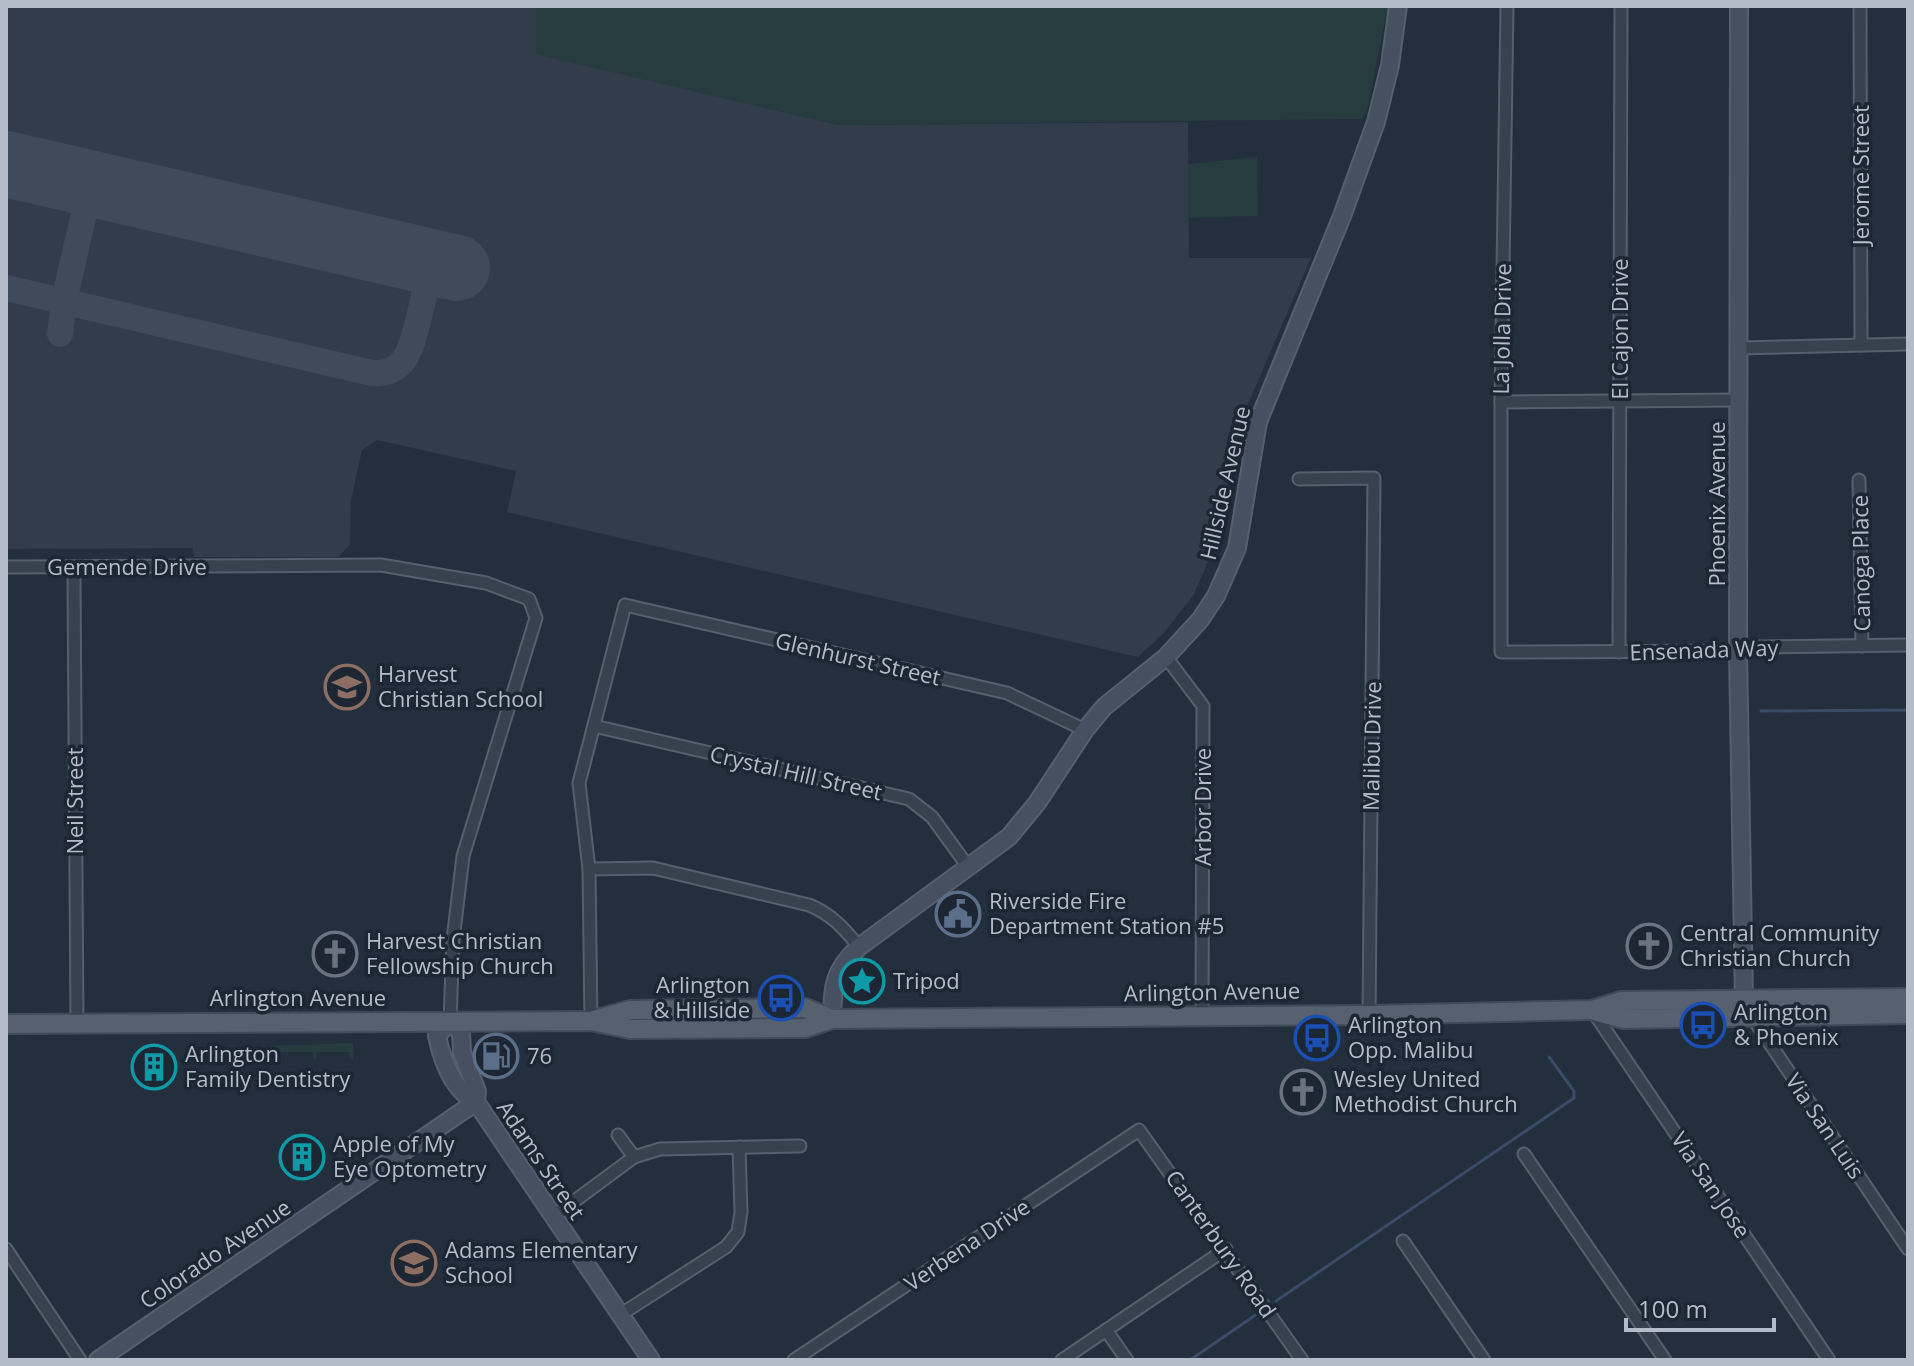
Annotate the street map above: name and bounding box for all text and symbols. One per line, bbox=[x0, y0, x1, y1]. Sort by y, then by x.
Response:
street label: Jerome Street bbox=[1845, 105, 1875, 247]
street label: El Cajon Drive bbox=[1604, 258, 1634, 400]
street label: La Jolla Drive bbox=[1485, 263, 1517, 395]
street label: Hillside Avenue bbox=[1192, 403, 1256, 563]
street label: Phoenix Avenue bbox=[1701, 421, 1731, 587]
street label: Canoga Place bbox=[1844, 494, 1876, 632]
street label: Gemende Drive bbox=[47, 551, 207, 581]
street label: Glenhurst Street bbox=[773, 624, 944, 692]
street label: Ensenada Way bbox=[1629, 631, 1780, 667]
place label: Harvest Christian School bbox=[378, 658, 543, 713]
school or university icon: Harvest Christian School bbox=[323, 663, 371, 711]
street label: Malibu Drive bbox=[1355, 681, 1387, 811]
street label: Crystal Hill Street bbox=[707, 738, 885, 806]
street label: Neil Street bbox=[59, 747, 89, 855]
street label: Arbor Drive bbox=[1187, 748, 1217, 866]
place label: Riverside Fire Department Station #5 bbox=[989, 885, 1224, 940]
public building icon: Riverside Fire Department Station #5 bbox=[934, 890, 982, 938]
place label: Central Community Christian Church bbox=[1680, 917, 1880, 972]
church icon: Central Community Christian Church bbox=[1625, 922, 1673, 970]
place label: Harvest Christian Fellowship Church bbox=[366, 925, 554, 980]
church icon: Harvest Christian Fellowship Church bbox=[311, 930, 359, 978]
place icon: Tripod bbox=[838, 957, 886, 1005]
place label: Tripod bbox=[893, 965, 960, 995]
place label: Arlington & Hillside bbox=[654, 969, 750, 1024]
bus stop icon: Arlington & Hillside bbox=[757, 974, 805, 1022]
street label: Arlington Avenue bbox=[1124, 974, 1300, 1008]
street label: Arlington Avenue bbox=[210, 982, 386, 1012]
place label: Arlington & Phoenix bbox=[1734, 996, 1839, 1051]
bus stop icon: Arlington & Phoenix bbox=[1679, 1001, 1727, 1049]
place label: Arlington Opp. Malibu bbox=[1348, 1009, 1474, 1064]
bus stop icon: Arlington Opp. Malibu bbox=[1293, 1014, 1341, 1062]
fuel station icon: 76 bbox=[472, 1032, 520, 1080]
place label: Arlington Family Dentistry bbox=[185, 1038, 351, 1093]
place label: 76 bbox=[527, 1040, 552, 1070]
building icon: Arlington Family Dentistry bbox=[130, 1043, 178, 1091]
place label: Wesley United Methodist Church bbox=[1334, 1063, 1518, 1118]
street label: Via San Luis bbox=[1780, 1067, 1872, 1184]
church icon: Wesley United Methodist Church bbox=[1279, 1068, 1327, 1116]
street label: Adams Street bbox=[491, 1094, 593, 1225]
street label: Via San Jose bbox=[1665, 1125, 1758, 1243]
place label: Apple of My Eye Optometry bbox=[333, 1128, 488, 1183]
building icon: Apple of My Eye Optometry bbox=[278, 1133, 326, 1181]
street label: Canterbury Road bbox=[1160, 1164, 1284, 1323]
street label: Colorado Avenue bbox=[133, 1191, 296, 1315]
street label: Verbena Drive bbox=[898, 1191, 1035, 1297]
place label: Adams Elementary School bbox=[445, 1234, 639, 1289]
school or university icon: Adams Elementary School bbox=[390, 1239, 438, 1287]
scale bar bbox=[1626, 1282, 1774, 1332]
text: 100 m bbox=[1638, 1292, 1708, 1325]

